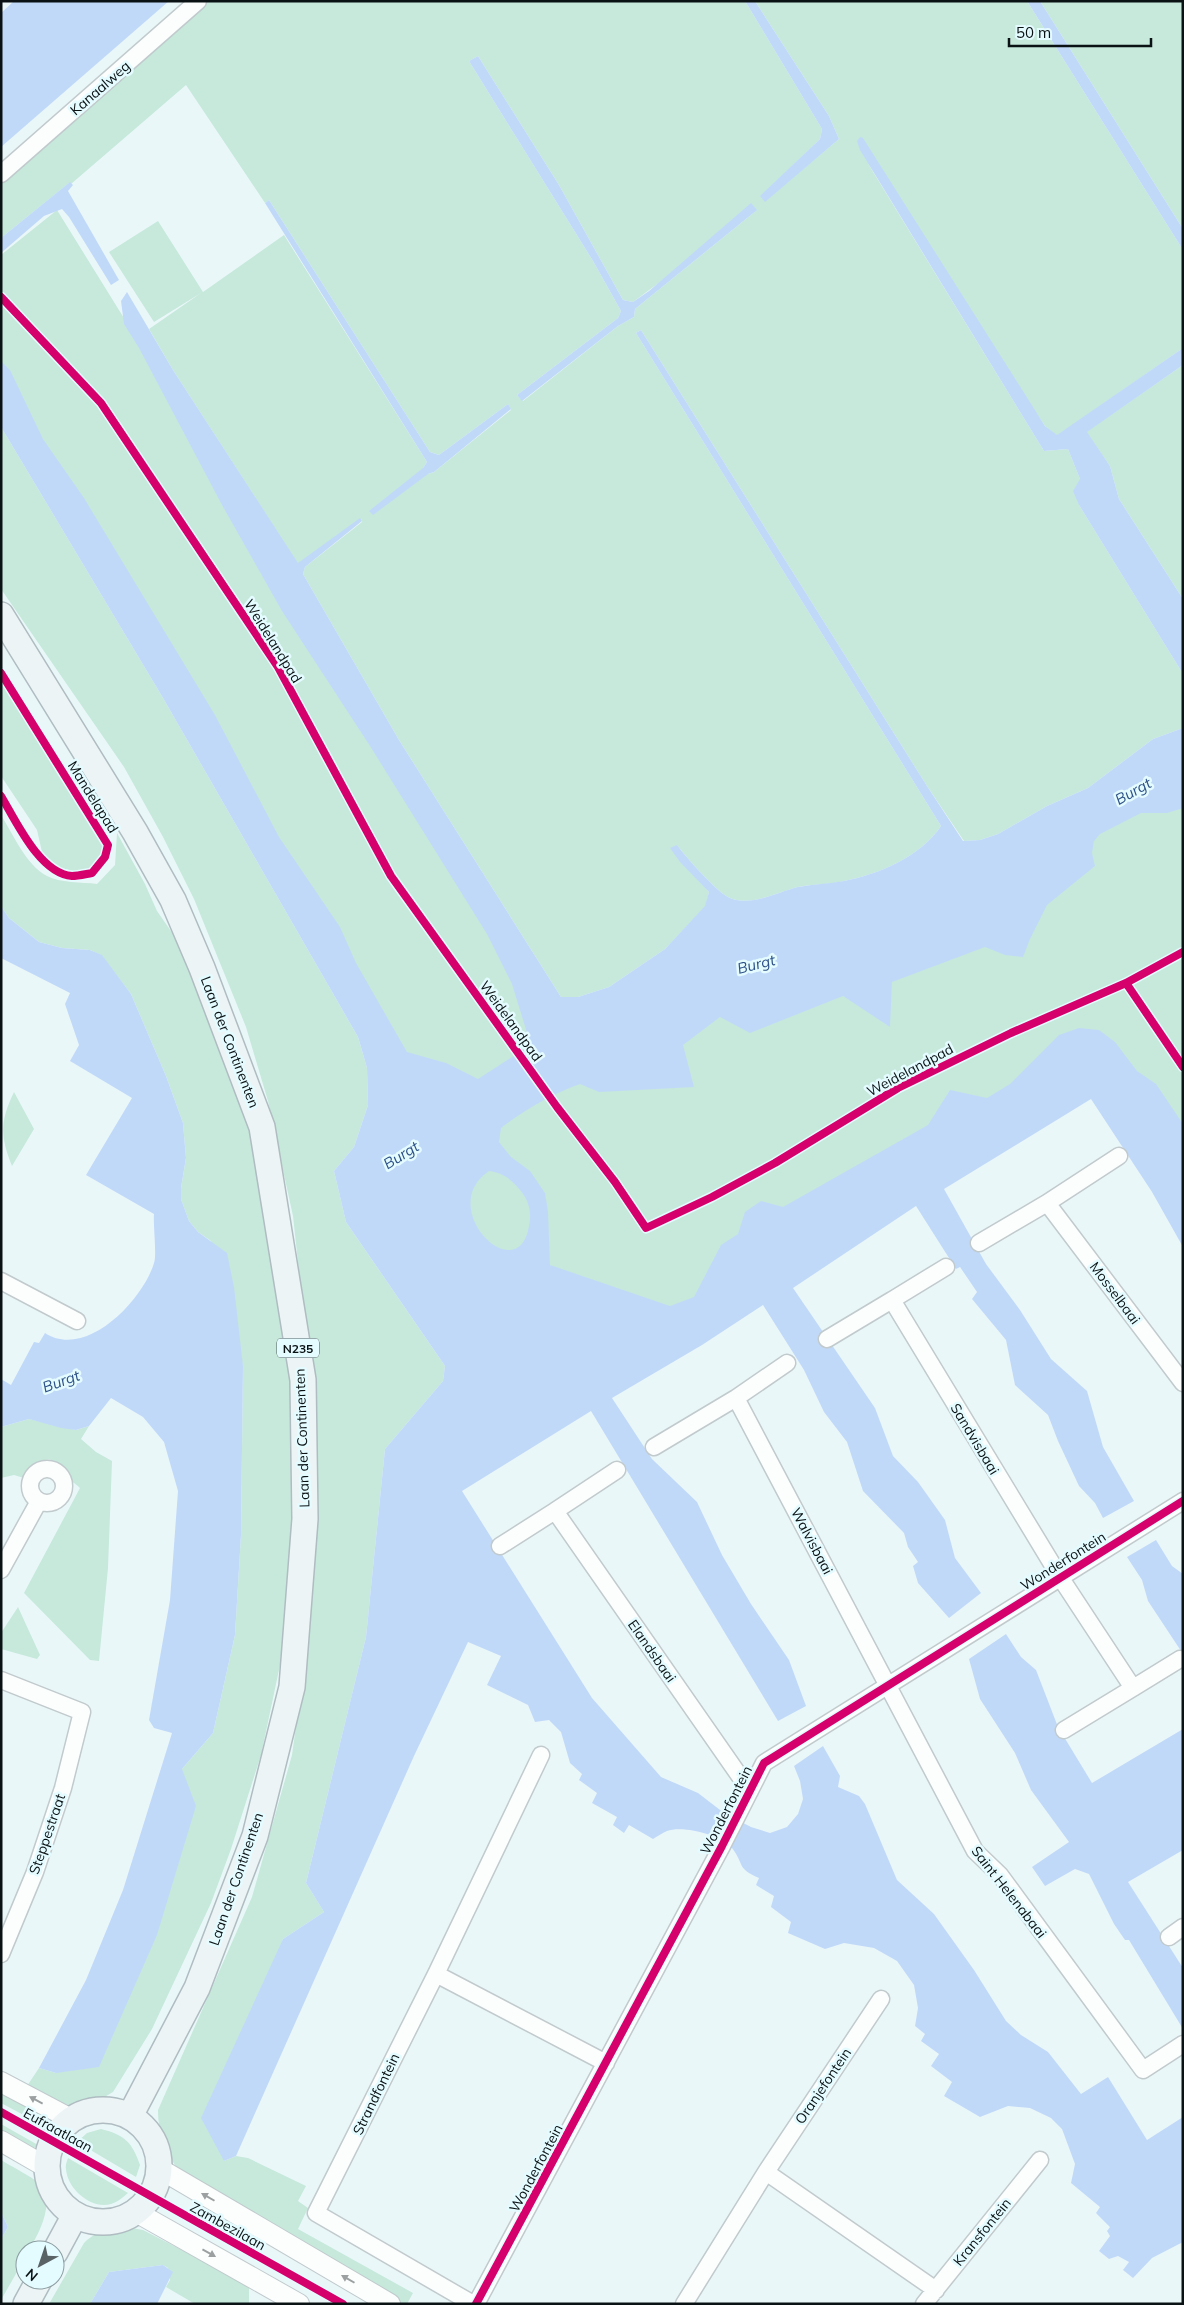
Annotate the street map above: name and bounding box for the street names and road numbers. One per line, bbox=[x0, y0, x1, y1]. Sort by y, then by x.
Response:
street label: Kanaalweg bbox=[66, 57, 134, 119]
street label: Weidelandpad bbox=[240, 596, 306, 686]
street label: Mandelapad bbox=[64, 758, 122, 836]
street label: Laan der Continenten bbox=[197, 974, 263, 1110]
street label: Weidelandpad bbox=[476, 977, 546, 1065]
street label: Weidelandpad bbox=[864, 1040, 956, 1100]
street label: Mosselbaai bbox=[1086, 1258, 1144, 1328]
road number: N235 bbox=[277, 1339, 319, 1358]
street label: Laan der Continenten bbox=[291, 1368, 313, 1508]
street label: Sandvisbaai bbox=[947, 1400, 1003, 1478]
street label: Walvisbaai bbox=[787, 1505, 837, 1577]
street label: Wonderfontein bbox=[1017, 1528, 1109, 1594]
street label: Elandsbaai bbox=[624, 1616, 680, 1686]
street label: Wonderfontein bbox=[696, 1763, 756, 1857]
street label: Steppestraat bbox=[25, 1791, 69, 1877]
street label: Laan der Continenten bbox=[205, 1810, 267, 1948]
street label: Saint Helenabaai bbox=[968, 1842, 1050, 1942]
street label: Oranjefontein bbox=[791, 2044, 855, 2128]
street label: Strandfontein bbox=[349, 2050, 403, 2138]
street label: Eufraatlaan bbox=[20, 2104, 96, 2156]
street label: Wonderfontein bbox=[505, 2121, 567, 2215]
street label: Kransfontein bbox=[949, 2194, 1015, 2270]
street label: Zambezilaan bbox=[187, 2198, 269, 2254]

